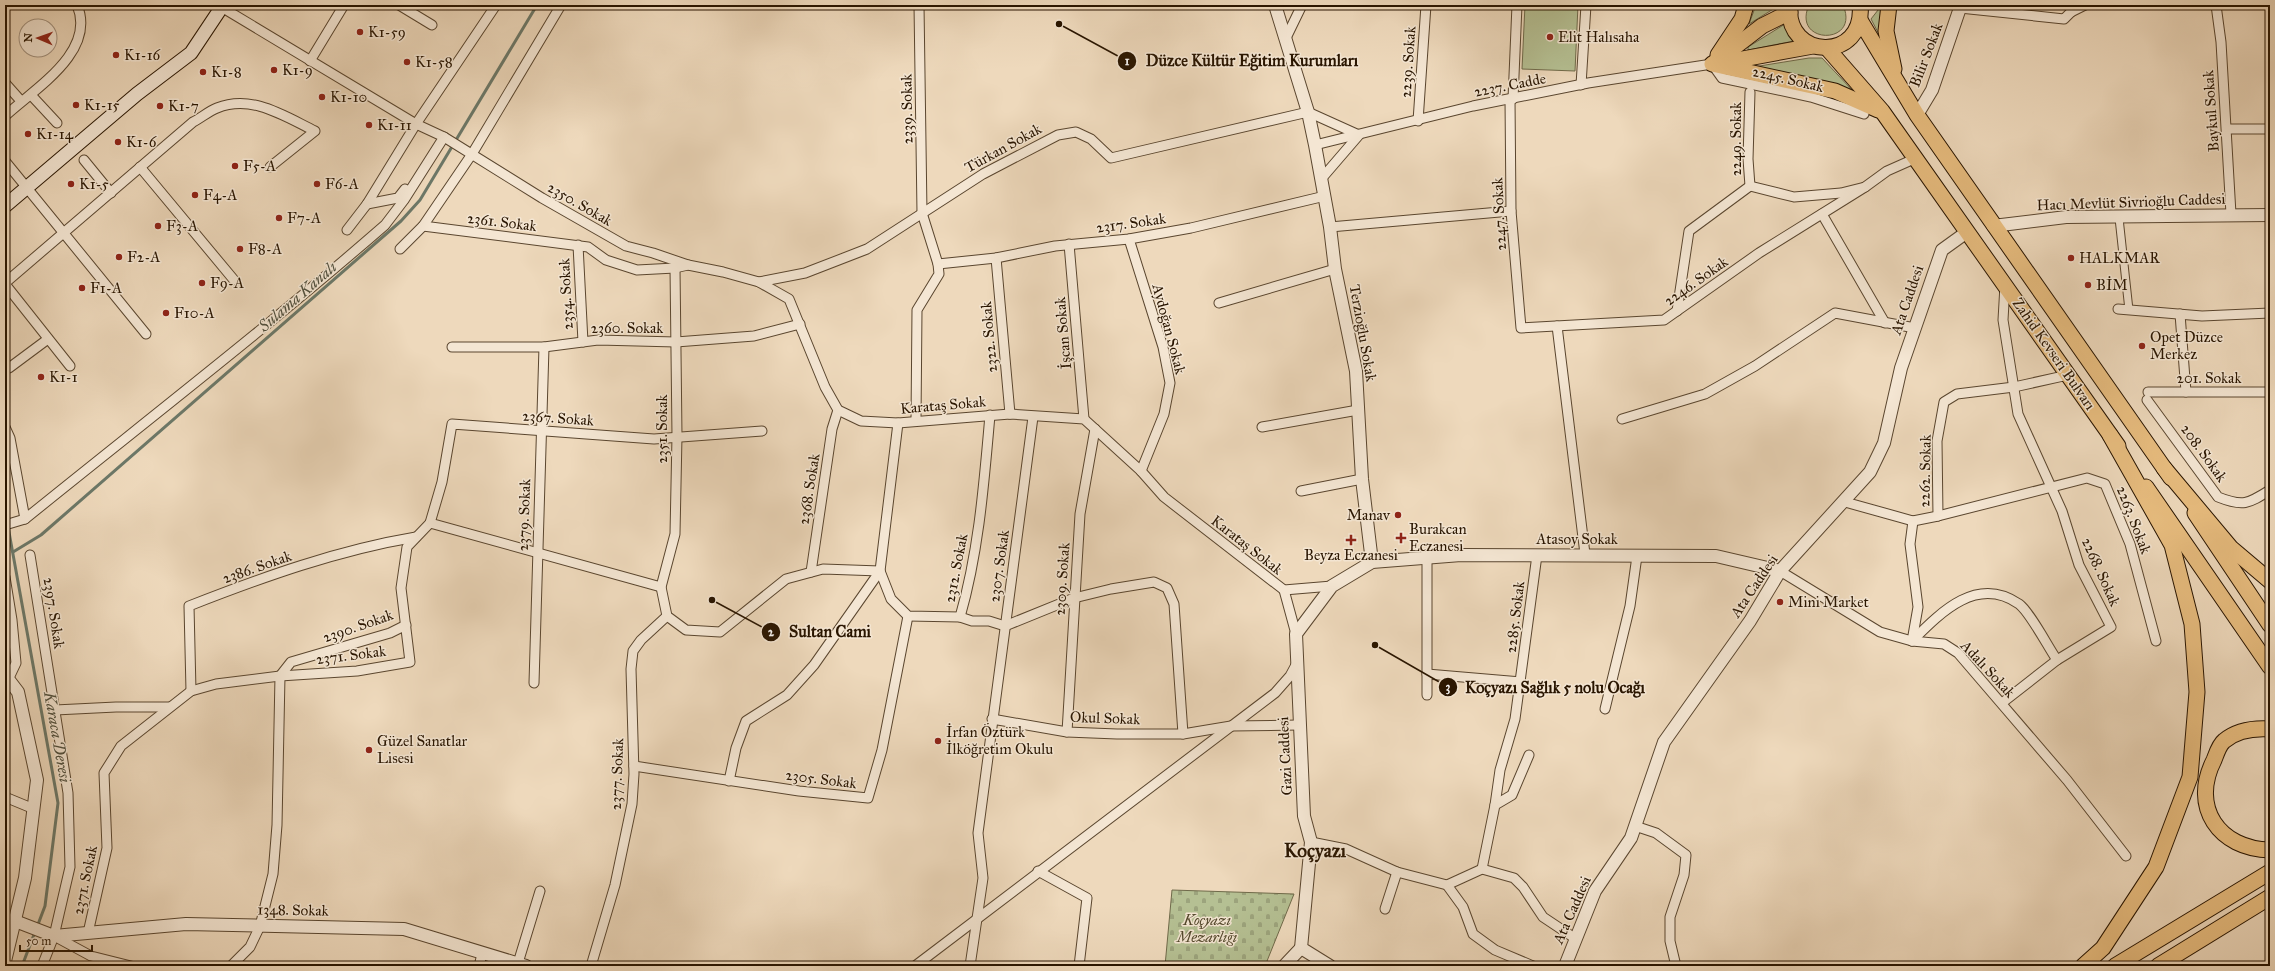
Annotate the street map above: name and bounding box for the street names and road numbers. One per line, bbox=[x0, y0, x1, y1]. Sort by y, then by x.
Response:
street label: Bilir Sokak bbox=[1906, 20, 1947, 90]
street label: 2239. Sokak bbox=[1397, 26, 1419, 98]
street label: 2245. Sokak bbox=[1751, 62, 1825, 96]
street label: 2237. Cadde bbox=[1473, 69, 1547, 101]
street label: Baykul Sokak bbox=[2199, 70, 2223, 152]
street label: 2339. Sokak bbox=[897, 74, 917, 144]
street label: 2249. Sokak bbox=[1727, 102, 1745, 176]
street label: Türkan Sokak bbox=[962, 120, 1044, 176]
street label: 2247. Sokak bbox=[1488, 177, 1510, 251]
street label: 2350. Sokak bbox=[544, 178, 616, 230]
street label: Hacı Mevlüt Sivrioğlu Caddesi bbox=[2036, 190, 2226, 214]
street label: 2361. Sokak bbox=[466, 209, 538, 235]
street label: 2317. Sokak bbox=[1095, 209, 1167, 237]
street label: 2246. Sokak bbox=[1661, 252, 1731, 309]
street label: 2354. Sokak bbox=[555, 258, 577, 330]
street label: Ata Caddesi bbox=[1886, 263, 1927, 338]
street label: Aydoğan Sokak bbox=[1148, 281, 1190, 376]
street label: Terzioğlu Sokak bbox=[1346, 283, 1380, 383]
street label: Zahid Kevseri Bulvarı bbox=[2009, 295, 2099, 413]
street label: İşcan Sokak bbox=[1051, 296, 1075, 370]
street label: 2322. Sokak bbox=[977, 301, 1001, 373]
street label: 2360. Sokak bbox=[591, 319, 663, 337]
street label: 201. Sokak bbox=[2177, 369, 2241, 387]
street label: Karataş Sokak bbox=[899, 392, 987, 418]
street label: 2351. Sokak bbox=[653, 394, 671, 464]
street label: 2367. Sokak bbox=[522, 407, 594, 429]
street label: 208. Sokak bbox=[2177, 421, 2231, 485]
street label: 2262. Sokak bbox=[1915, 434, 1935, 508]
street label: 2368. Sokak bbox=[794, 452, 824, 526]
street label: 2379. Sokak bbox=[514, 479, 534, 551]
street label: 2263. Sokak bbox=[2113, 484, 2155, 557]
street label: Karataş Sokak bbox=[1208, 512, 1286, 579]
street label: 2307. Sokak bbox=[985, 529, 1013, 603]
street label: Atasoy Sokak bbox=[1535, 530, 1618, 548]
street label: 2312. Sokak bbox=[941, 532, 972, 604]
street label: 2268. Sokak bbox=[2078, 535, 2124, 609]
street label: 2309. Sokak bbox=[1050, 542, 1074, 616]
street label: 2386. Sokak bbox=[220, 547, 294, 587]
street label: Ata Caddesi bbox=[1726, 551, 1782, 622]
street label: 2397. Sokak bbox=[39, 576, 69, 650]
street label: 2285. Sokak bbox=[1502, 580, 1528, 654]
street label: 2390. Sokak bbox=[321, 606, 395, 646]
street label: Adalı Sokak bbox=[1956, 636, 2019, 701]
street label: 2371. Sokak bbox=[315, 642, 387, 668]
street label: Okul Sokak bbox=[1070, 708, 1140, 728]
street label: Gazi Caddesi bbox=[1274, 716, 1296, 796]
street label: 2377. Sokak bbox=[607, 738, 627, 810]
street label: 2305. Sokak bbox=[784, 766, 858, 792]
street label: 2371. Sokak bbox=[69, 844, 101, 916]
street label: Ata Caddesi bbox=[1549, 873, 1595, 948]
street label: 1348. Sokak bbox=[257, 900, 329, 920]

